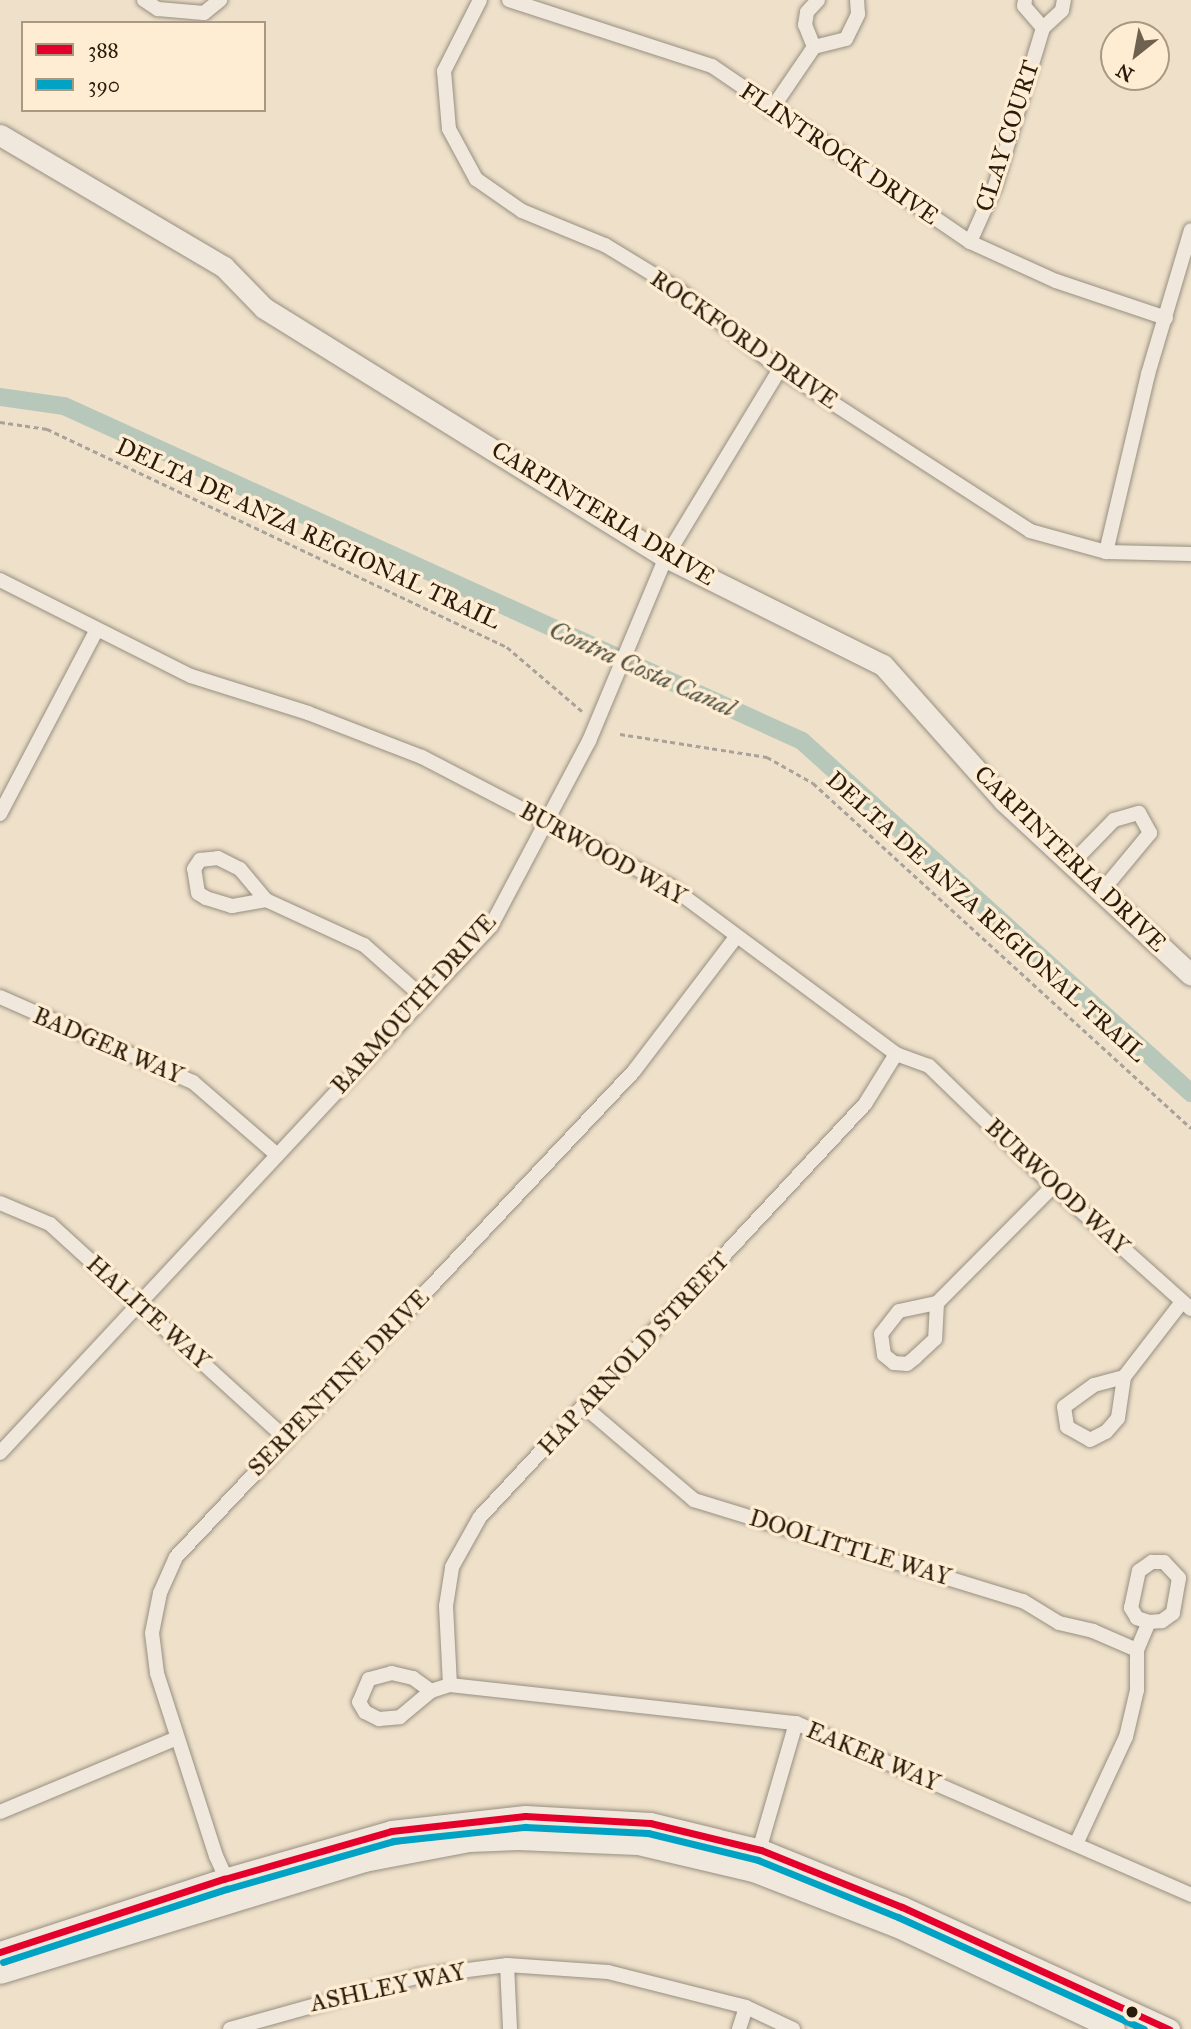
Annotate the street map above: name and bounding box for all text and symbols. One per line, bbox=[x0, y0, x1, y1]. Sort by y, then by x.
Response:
legend bbox=[21, 21, 266, 112]
north arrow bbox=[1100, 21, 1170, 91]
text: 388 bbox=[88, 37, 119, 63]
street label: CLAY COURT bbox=[970, 57, 1046, 215]
text: N bbox=[1112, 59, 1138, 87]
text: 390 bbox=[88, 72, 120, 98]
street label: FLINTROCK DRIVE bbox=[734, 77, 944, 231]
street label: ROCKFORD DRIVE bbox=[645, 264, 843, 416]
street label: DELTA DE ANZA REGIONAL TRAIL bbox=[111, 432, 505, 636]
street label: CARPINTERIA DRIVE bbox=[486, 436, 720, 592]
water label: Contra Costa Canal bbox=[544, 614, 740, 724]
street label: CARPINTERIA DRIVE bbox=[968, 760, 1172, 958]
street label: DELTA DE ANZA REGIONAL TRAIL bbox=[820, 766, 1152, 1068]
street label: BURWOOD WAY bbox=[515, 796, 691, 912]
street label: BARMOUTH DRIVE bbox=[326, 908, 502, 1100]
street label: BADGER WAY bbox=[29, 1001, 187, 1091]
street label: BURWOOD WAY bbox=[979, 1113, 1135, 1261]
street label: HAP ARNOLD STREET bbox=[532, 1247, 736, 1461]
street label: HALITE WAY bbox=[80, 1250, 216, 1376]
street label: SERPENTINE DRIVE bbox=[242, 1284, 436, 1482]
street label: DOOLITTLE WAY bbox=[746, 1504, 954, 1592]
street label: EAKER WAY bbox=[802, 1716, 944, 1798]
street label: ASHLEY WAY bbox=[307, 1957, 469, 2019]
unlabelled marker bbox=[1125, 2005, 1139, 2019]

